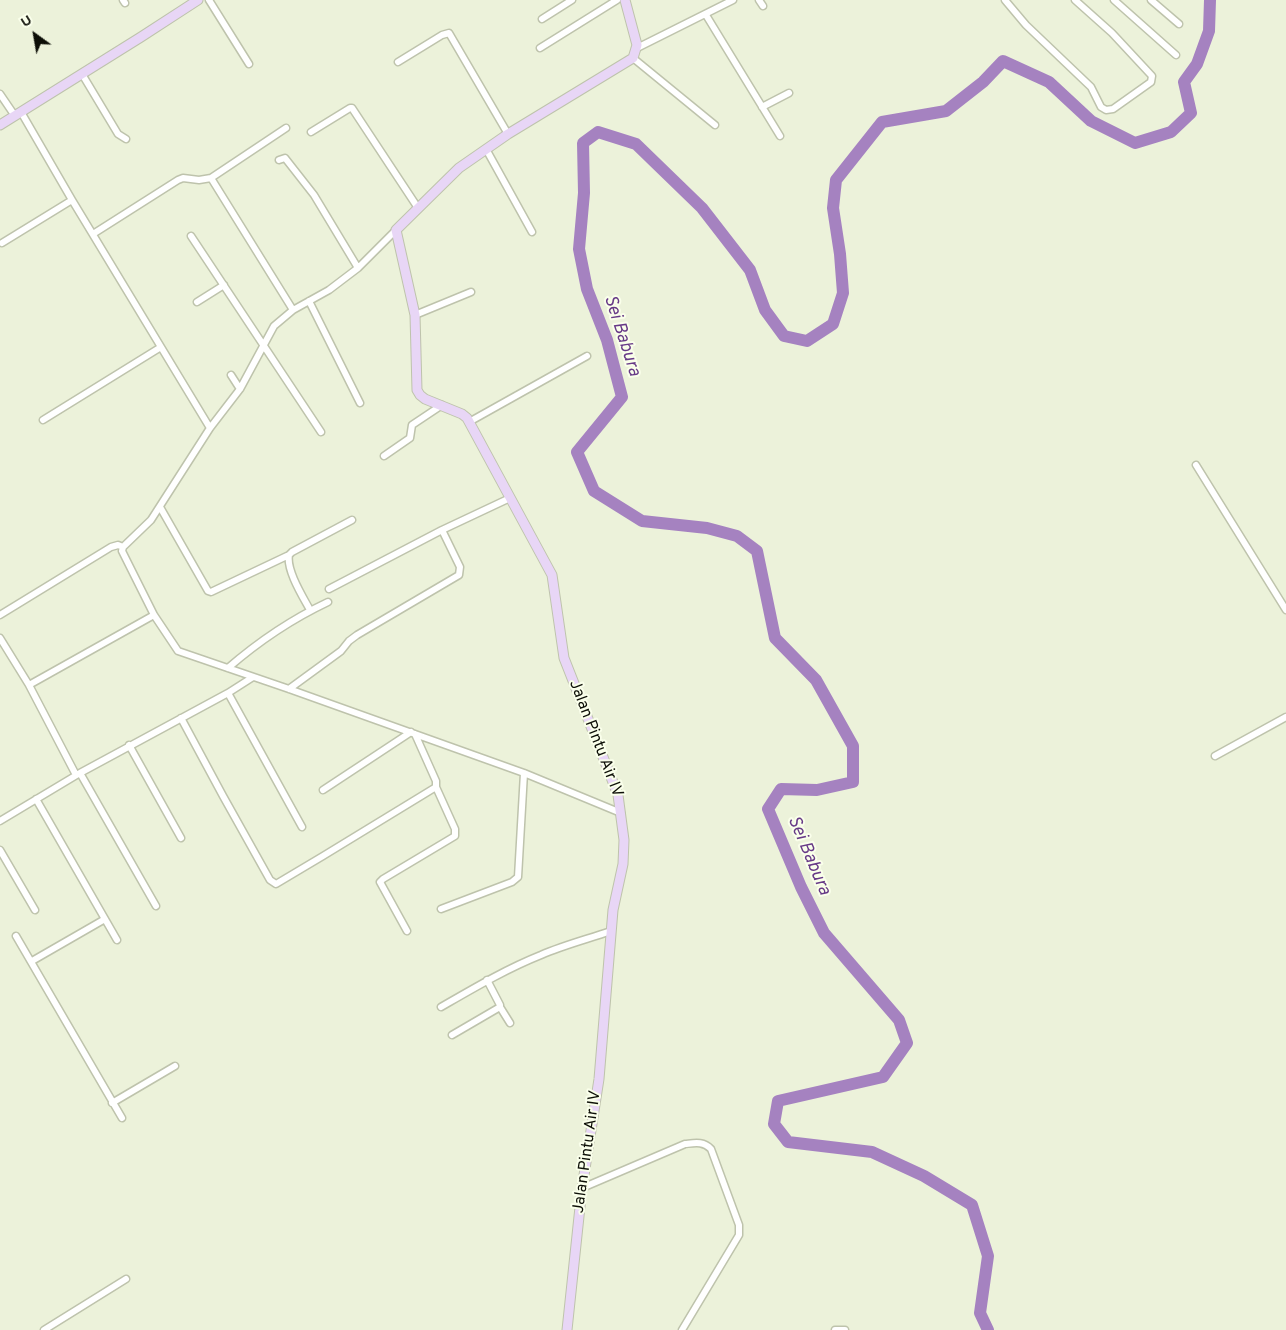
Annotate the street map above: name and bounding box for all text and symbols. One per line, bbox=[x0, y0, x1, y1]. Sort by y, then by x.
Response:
north arrow bbox=[10, 10, 60, 60]
text: U bbox=[18, 12, 36, 32]
water label: Sei Babura bbox=[598, 293, 644, 379]
street label: Jalan Pintu Air IV bbox=[564, 678, 626, 800]
water label: Sei Babura bbox=[782, 813, 834, 899]
street label: Jalan Pintu Air IV bbox=[570, 1089, 606, 1215]

